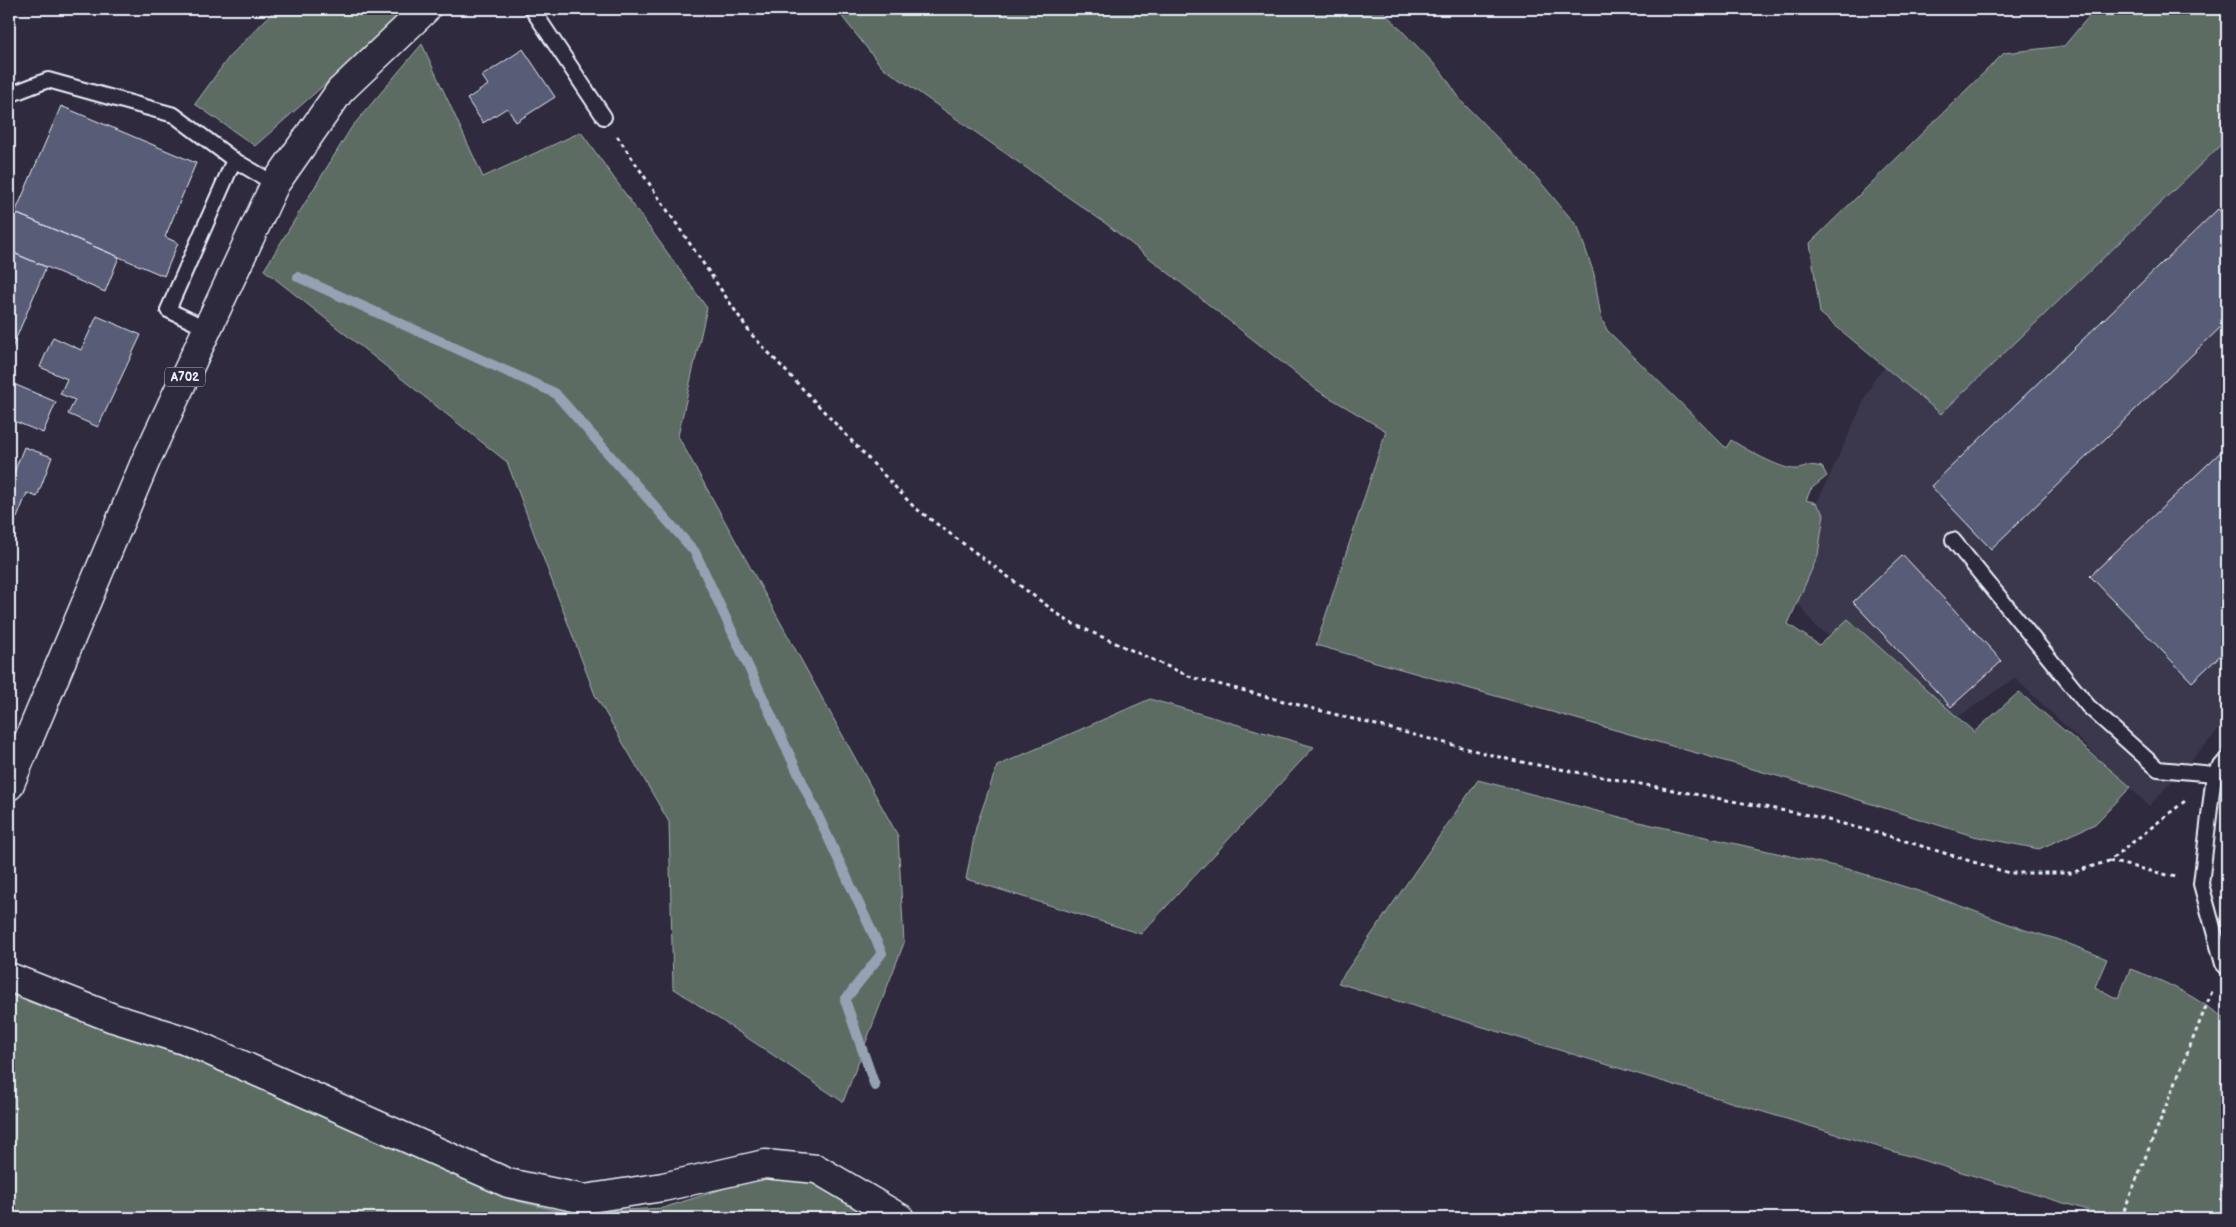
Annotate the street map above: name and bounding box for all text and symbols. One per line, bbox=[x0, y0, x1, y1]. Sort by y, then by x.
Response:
road number: A702 bbox=[165, 368, 205, 387]

